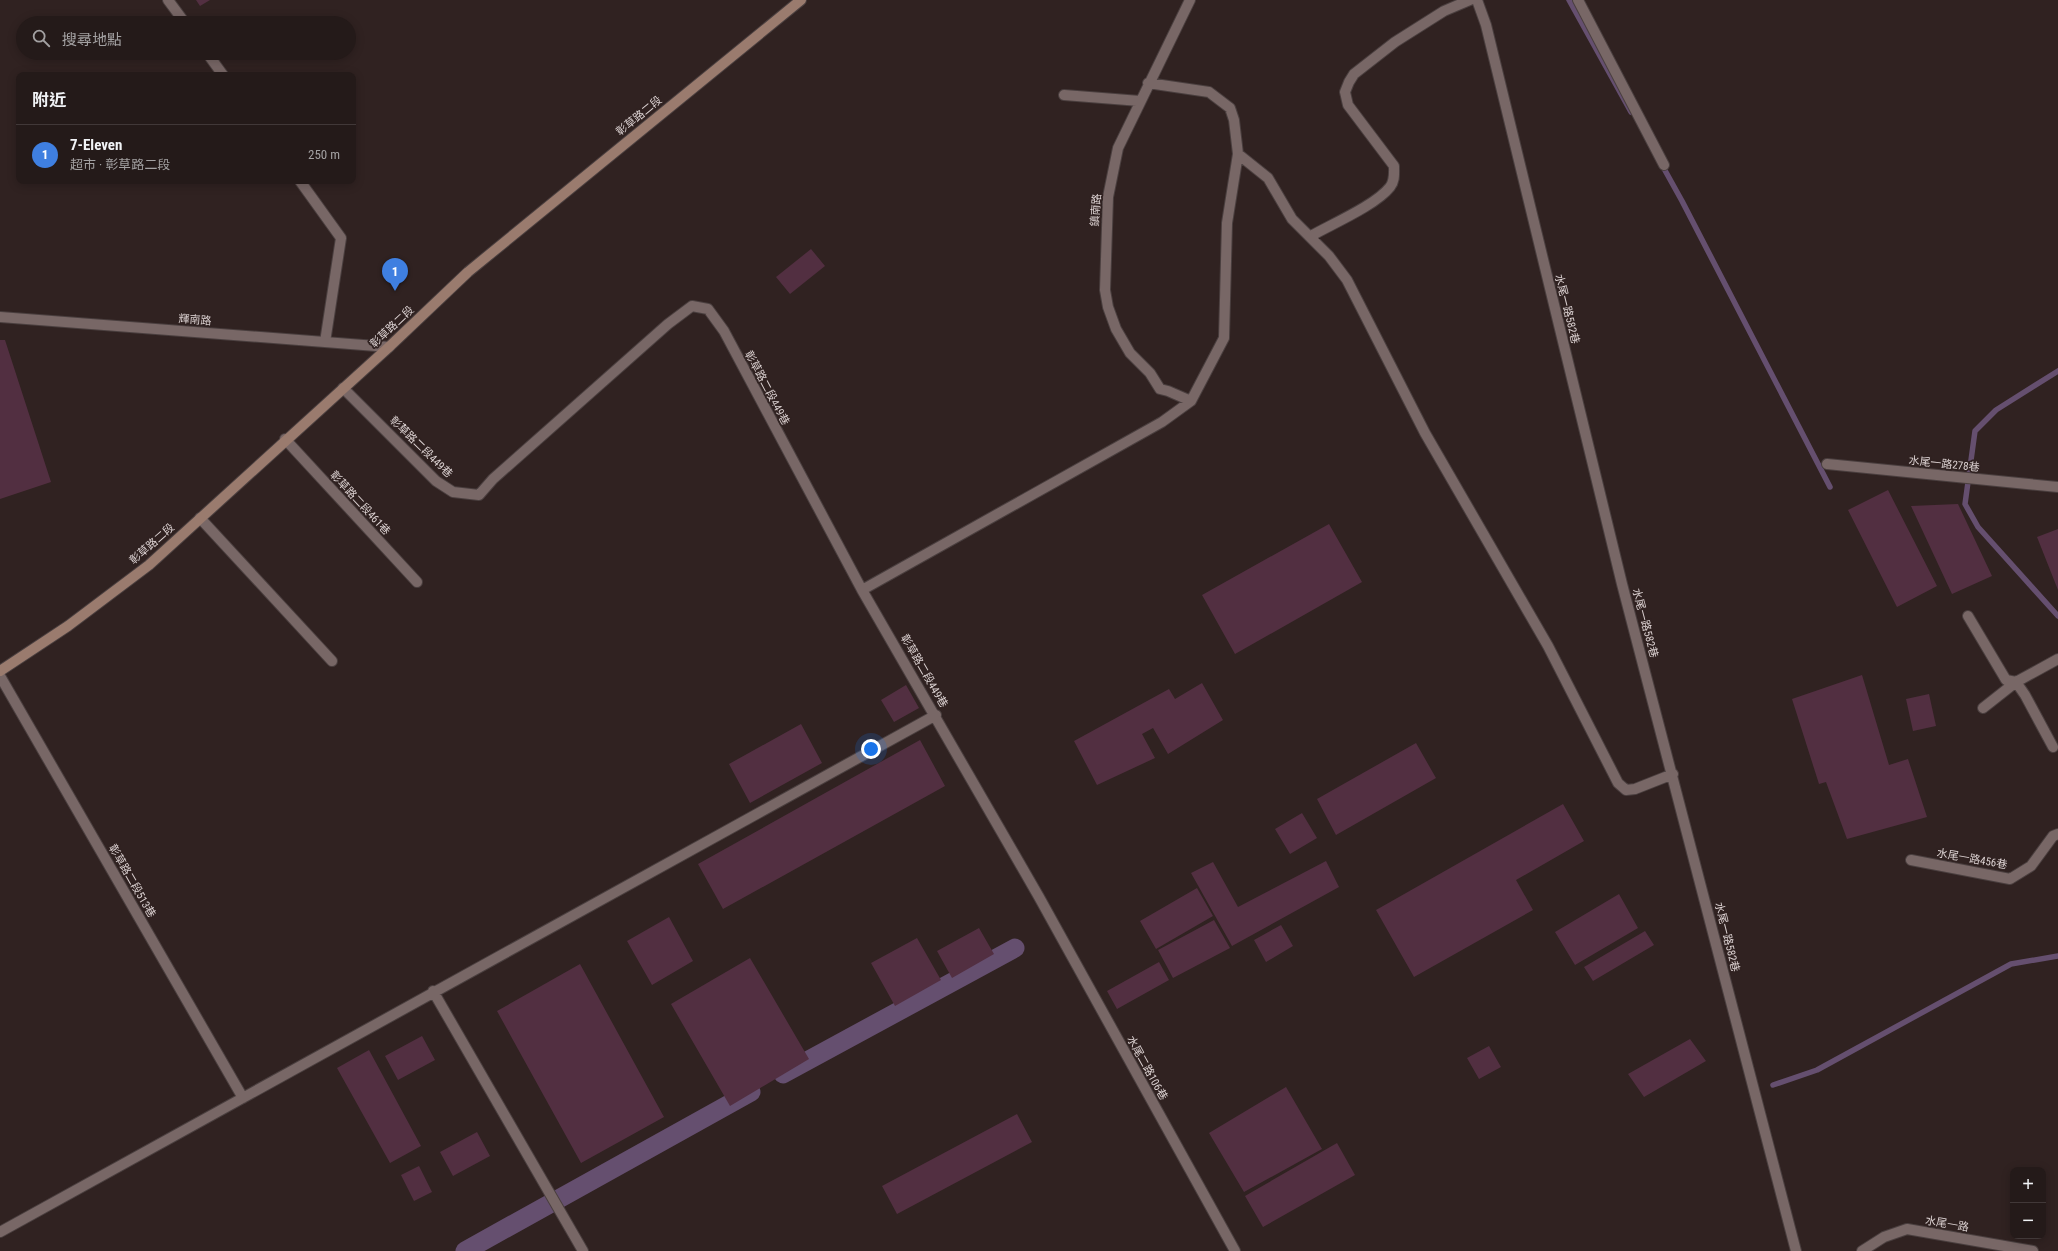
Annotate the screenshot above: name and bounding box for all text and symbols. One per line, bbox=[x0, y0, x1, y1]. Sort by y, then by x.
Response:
search box bbox=[16, 16, 356, 60]
icon: search bbox=[30, 27, 52, 49]
text: 搜尋地點 bbox=[62, 31, 122, 49]
text: 附近 bbox=[32, 90, 66, 110]
street label: 彰草路二段 bbox=[614, 94, 664, 138]
text: 7-Eleven bbox=[70, 136, 122, 154]
text: 1 bbox=[42, 147, 48, 162]
text: 250 m bbox=[308, 147, 340, 162]
text: 超市 · 彰草路二段 bbox=[70, 157, 170, 172]
street label: 鎮南路 bbox=[1088, 193, 1104, 227]
pin: 1 bbox=[382, 258, 408, 291]
street label: 水尾一路582巷 bbox=[1552, 273, 1582, 345]
street label: 彰草路二段 bbox=[367, 303, 417, 351]
street label: 輝南路 bbox=[178, 312, 212, 328]
street label: 彰草路二段449巷 bbox=[742, 349, 792, 427]
street label: 彰草路二段449巷 bbox=[387, 414, 455, 480]
street label: 水尾一路278巷 bbox=[1908, 454, 1980, 474]
street label: 彰草路二段461巷 bbox=[327, 468, 393, 538]
street label: 彰草路二段 bbox=[127, 521, 177, 567]
street label: 水尾一路582巷 bbox=[1629, 587, 1661, 659]
street label: 彰草路二段449巷 bbox=[898, 632, 950, 710]
your location bbox=[861, 739, 881, 759]
street label: 彰草路二段513巷 bbox=[106, 842, 158, 920]
street label: 水尾一路456巷 bbox=[1936, 846, 2008, 872]
street label: 水尾一路582巷 bbox=[1712, 901, 1742, 973]
street label: 水尾二路106巷 bbox=[1124, 1034, 1170, 1102]
map controls bbox=[2010, 1167, 2046, 1239]
button: + bbox=[2010, 1167, 2046, 1203]
button: − bbox=[2010, 1203, 2046, 1239]
street label: 水尾一路 bbox=[1924, 1214, 1970, 1234]

